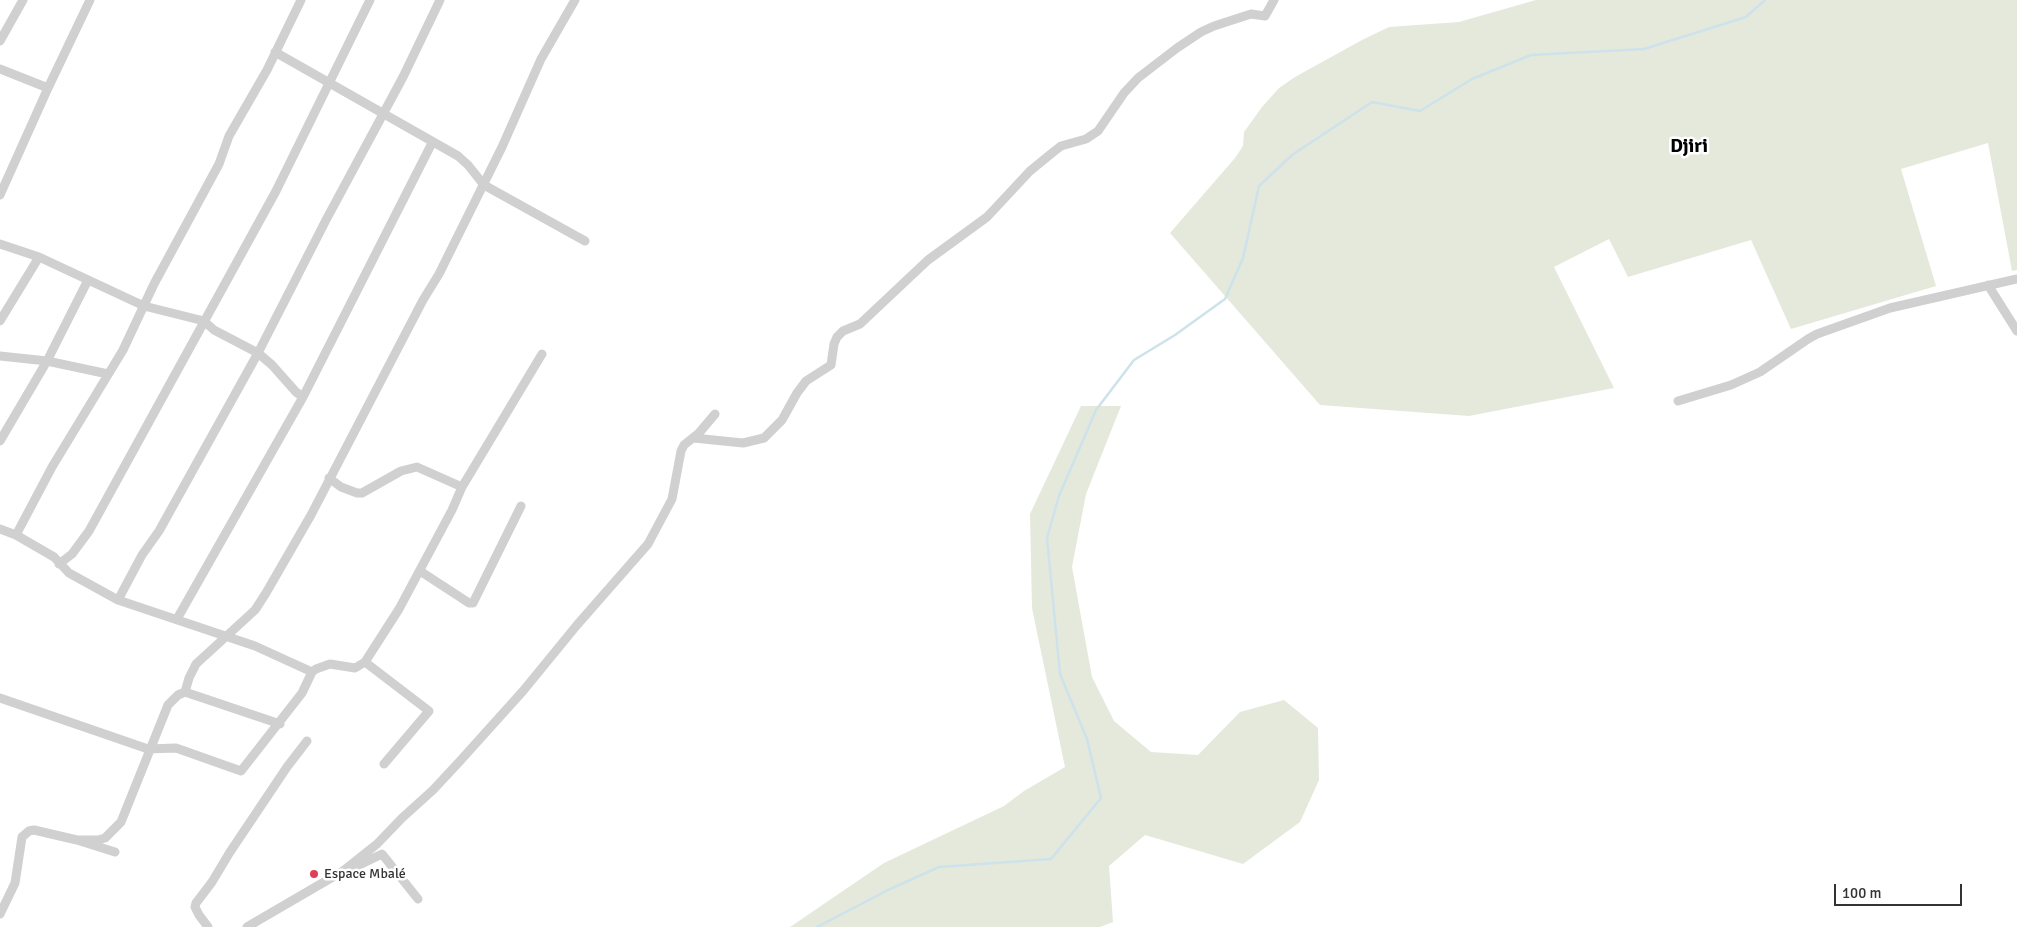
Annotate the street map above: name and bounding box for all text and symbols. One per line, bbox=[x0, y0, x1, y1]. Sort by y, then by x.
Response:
district label: Djiri bbox=[1670, 136, 1708, 158]
place label: Espace Mbalé bbox=[324, 866, 406, 882]
marker: Espace Mbalé bbox=[308, 868, 320, 880]
scale bar bbox=[1837, 874, 1964, 906]
text: 100 m bbox=[1842, 884, 1882, 902]

